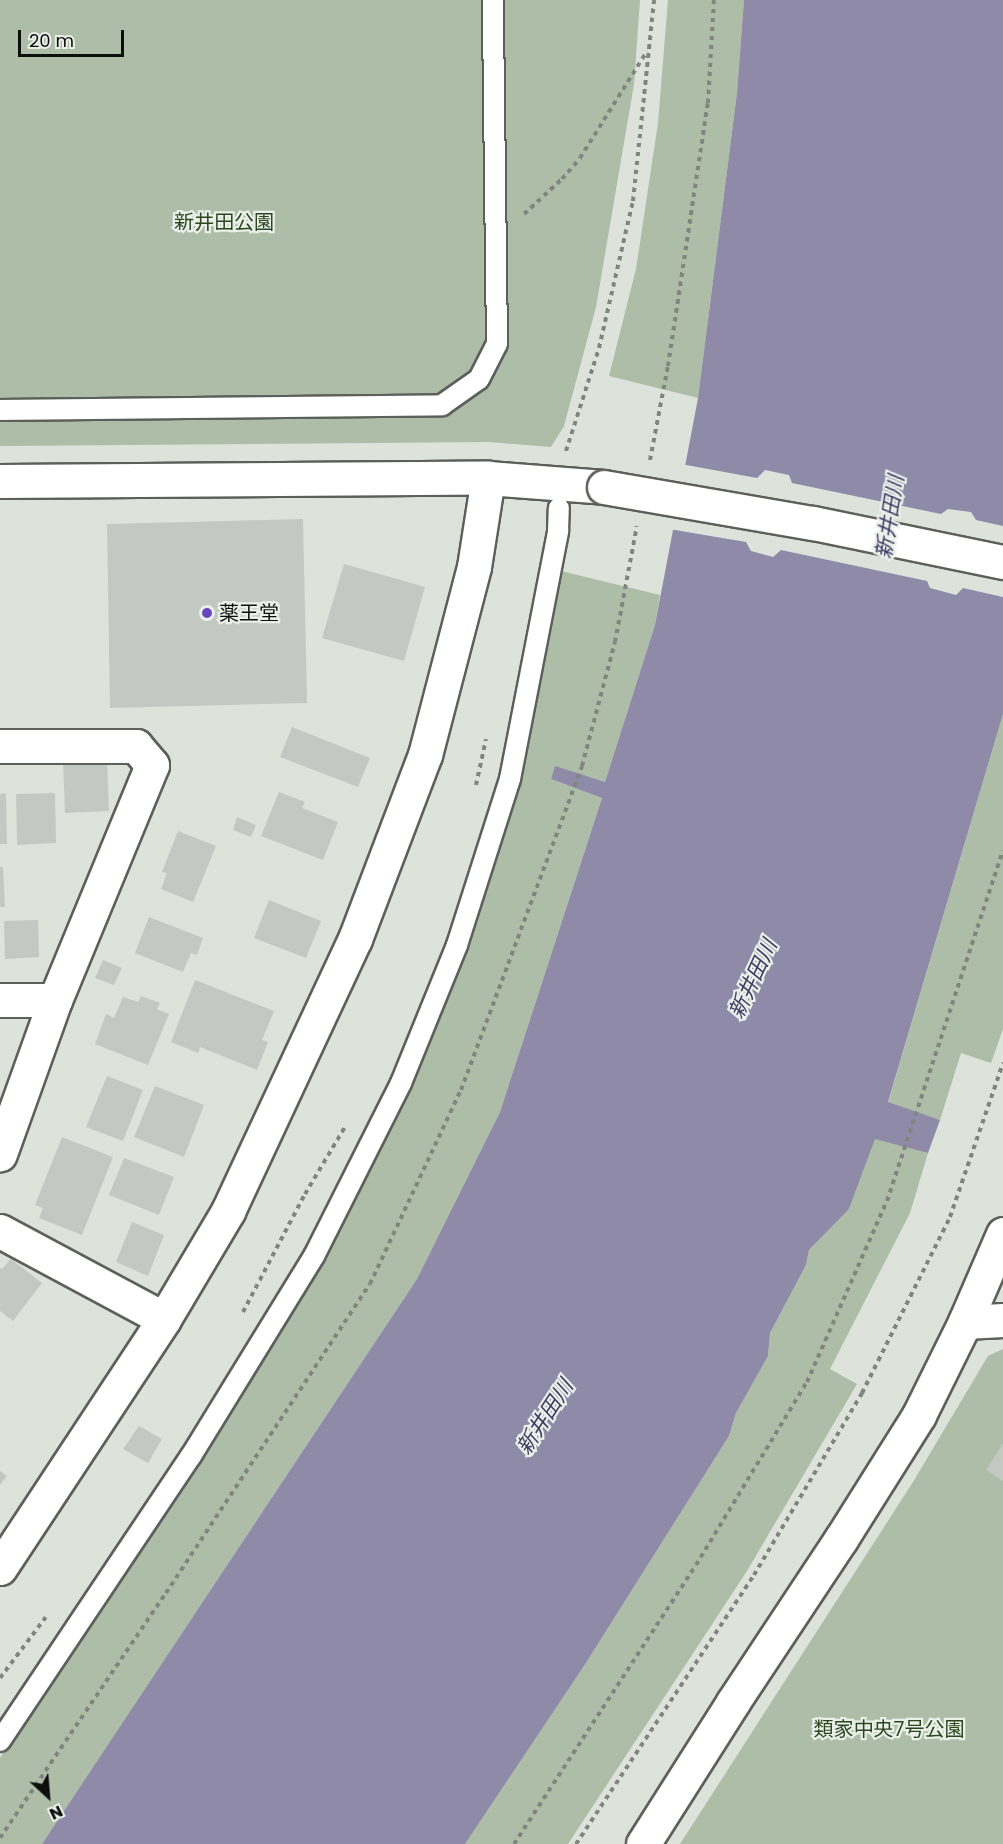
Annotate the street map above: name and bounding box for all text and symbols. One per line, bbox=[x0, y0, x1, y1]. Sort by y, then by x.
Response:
scale bar bbox=[21, 18, 128, 56]
text: 20 m bbox=[29, 28, 74, 53]
park label: 新井田公園 bbox=[174, 210, 274, 234]
water label: 新井田川 bbox=[871, 474, 909, 560]
place label: 薬王堂 bbox=[219, 601, 279, 625]
marker: 薬王堂 bbox=[200, 606, 214, 620]
water label: 新井田川 bbox=[724, 936, 782, 1022]
water label: 新井田川 bbox=[512, 1375, 578, 1459]
park label: 類家中央7号公園 bbox=[814, 1717, 964, 1741]
north arrow bbox=[18, 1766, 78, 1826]
text: N bbox=[46, 1800, 67, 1826]

